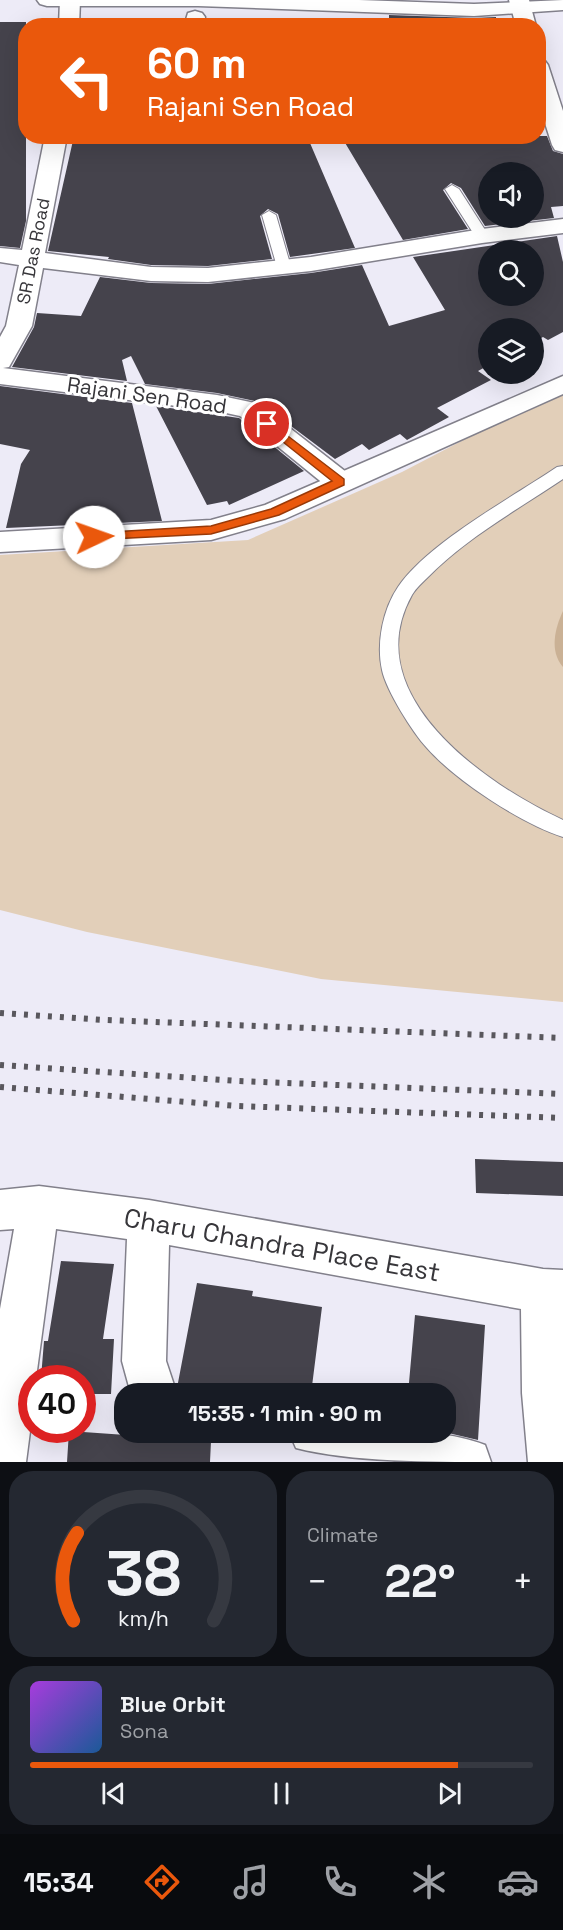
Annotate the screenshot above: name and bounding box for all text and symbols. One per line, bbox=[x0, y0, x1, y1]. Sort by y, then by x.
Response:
text: 60 m bbox=[147, 37, 247, 90]
icon: left bbox=[48, 42, 126, 120]
text: Rajani Sen Road bbox=[147, 89, 354, 124]
map controls bbox=[478, 162, 544, 384]
button: sound bbox=[478, 162, 544, 228]
street label: SR Das Road bbox=[11, 196, 55, 306]
button: search bbox=[478, 240, 544, 306]
button: layers bbox=[478, 318, 544, 384]
street label: Rajani Sen Road bbox=[65, 370, 229, 420]
pin bbox=[241, 398, 292, 449]
icon: arrive bbox=[250, 407, 283, 440]
position arrow bbox=[62, 505, 126, 569]
street label: Charu Chandra Place East bbox=[121, 1200, 443, 1290]
speed limit sign: 40 bbox=[18, 1365, 96, 1443]
text: 15:35 · 1 min · 90 m bbox=[188, 1399, 382, 1427]
text: Climate bbox=[307, 1522, 378, 1548]
text: 38 bbox=[105, 1534, 181, 1613]
text: 22° bbox=[384, 1553, 456, 1610]
text: − bbox=[307, 1561, 327, 1603]
text: + bbox=[513, 1561, 533, 1603]
text: km/h bbox=[117, 1605, 169, 1632]
text: Blue Orbit bbox=[120, 1690, 226, 1718]
text: Sona bbox=[120, 1718, 168, 1744]
icon: previous bbox=[97, 1777, 130, 1810]
icon: pause bbox=[265, 1777, 298, 1810]
icon: next bbox=[433, 1777, 466, 1810]
icon: directions bbox=[141, 1861, 183, 1903]
icon: music bbox=[230, 1861, 272, 1903]
icon: phone bbox=[319, 1861, 361, 1903]
icon: climate bbox=[408, 1861, 450, 1903]
icon: car bbox=[497, 1861, 539, 1903]
text: 15:34 bbox=[24, 1865, 94, 1900]

